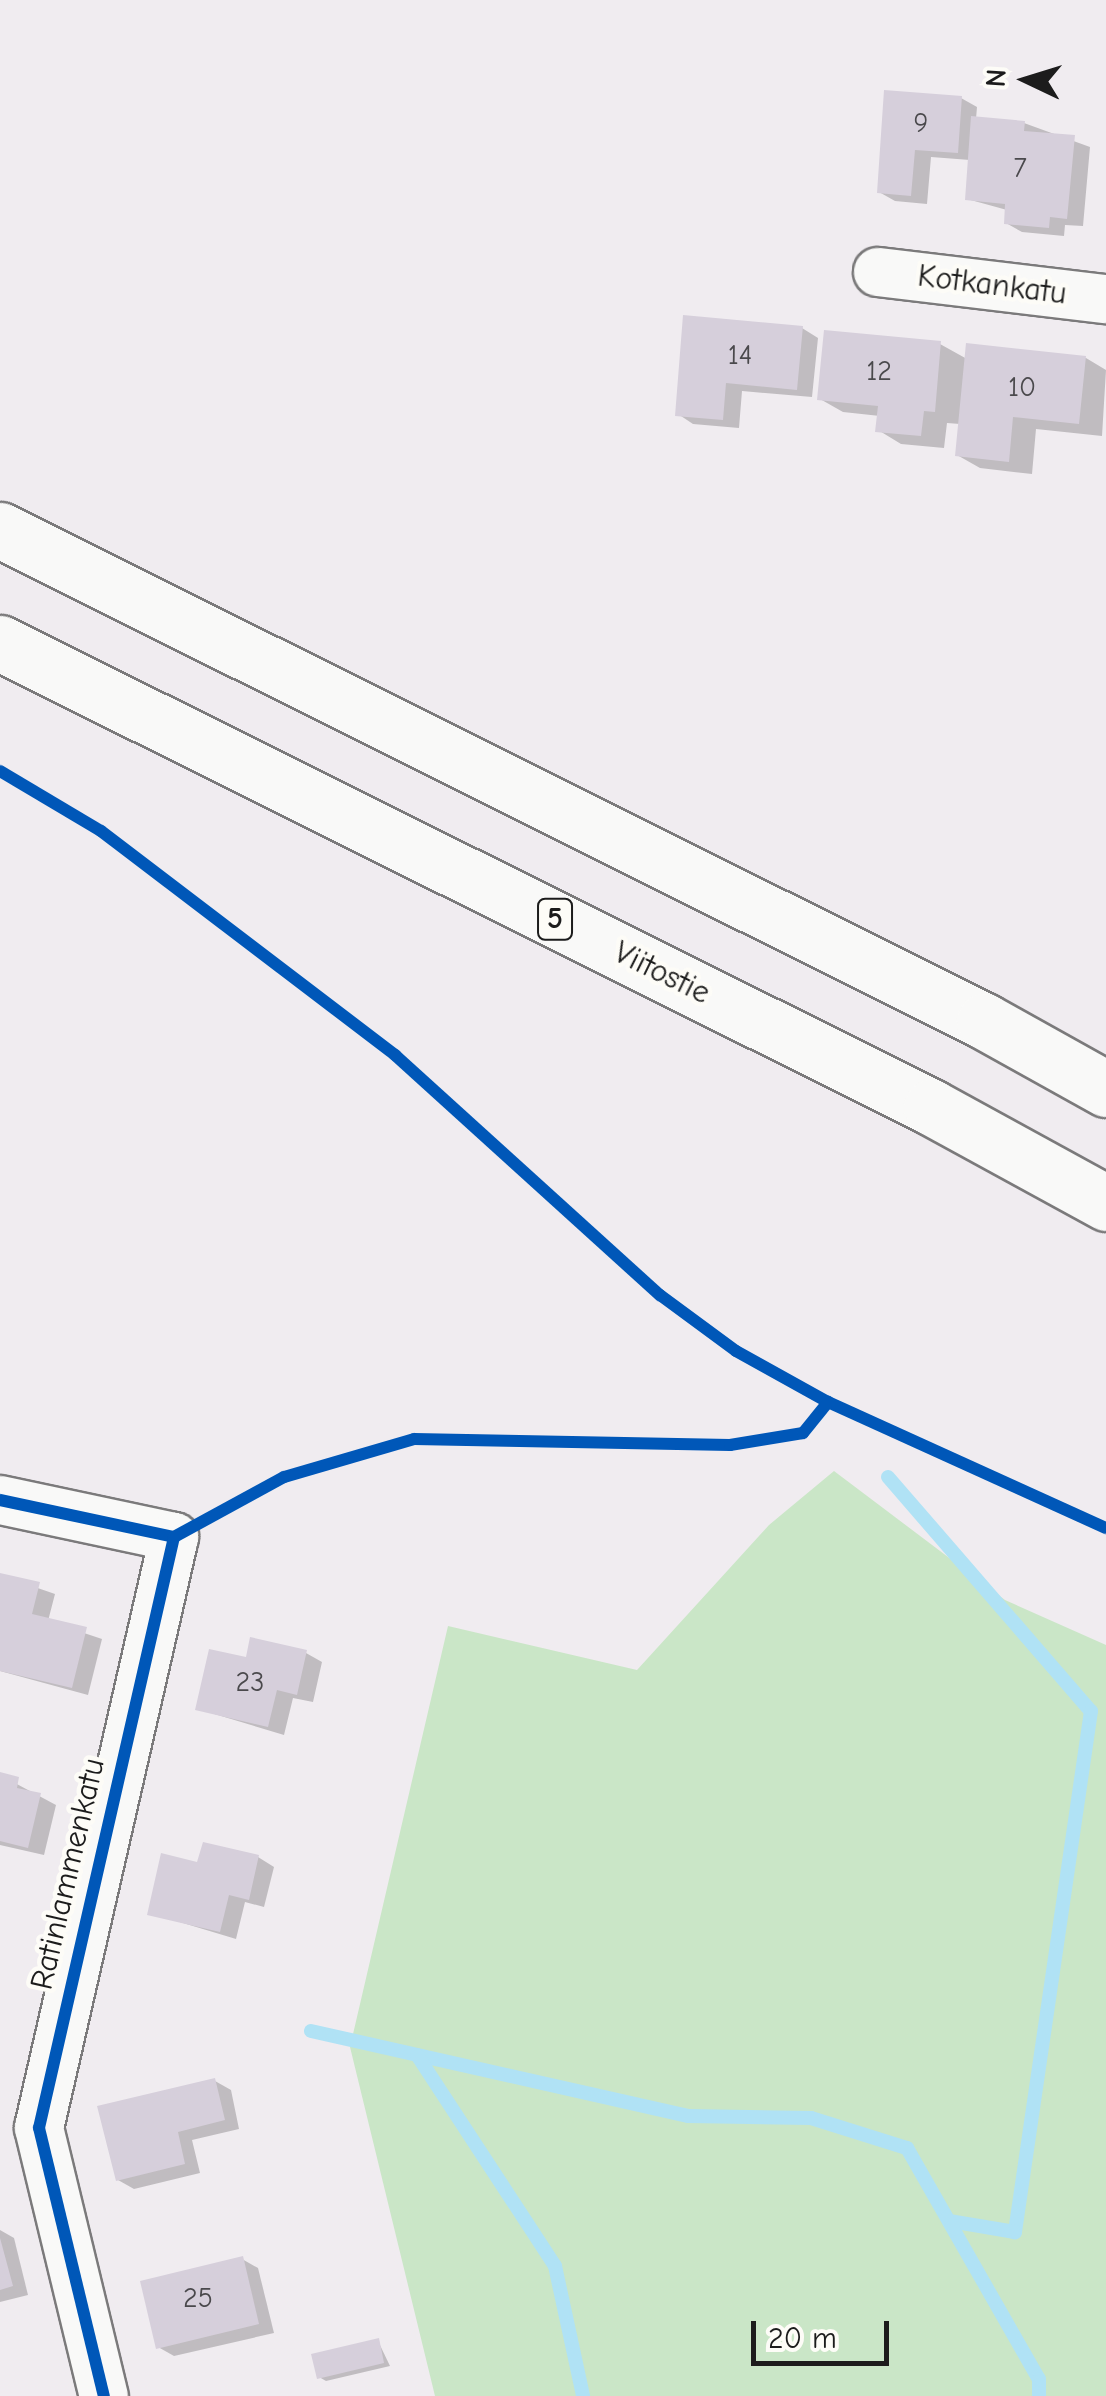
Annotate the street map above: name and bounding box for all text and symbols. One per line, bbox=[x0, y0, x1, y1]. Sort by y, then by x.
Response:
north arrow bbox=[976, 30, 1076, 130]
text: N bbox=[979, 68, 1013, 88]
house number: 9 bbox=[914, 106, 928, 140]
house number: 7 bbox=[1013, 151, 1027, 185]
street label: Kotkankatu bbox=[915, 257, 1069, 313]
house number: 14 bbox=[728, 338, 752, 372]
house number: 12 bbox=[866, 354, 892, 388]
house number: 10 bbox=[1008, 370, 1036, 404]
road number: 5 bbox=[535, 894, 575, 944]
street label: Viitostie bbox=[608, 933, 716, 1013]
house number: 23 bbox=[236, 1665, 264, 1699]
street label: Ratinlammenkatu bbox=[23, 1755, 113, 1993]
house number: 25 bbox=[183, 2281, 213, 2315]
scale bar bbox=[756, 2301, 894, 2363]
text: 20 m bbox=[768, 2321, 837, 2356]

